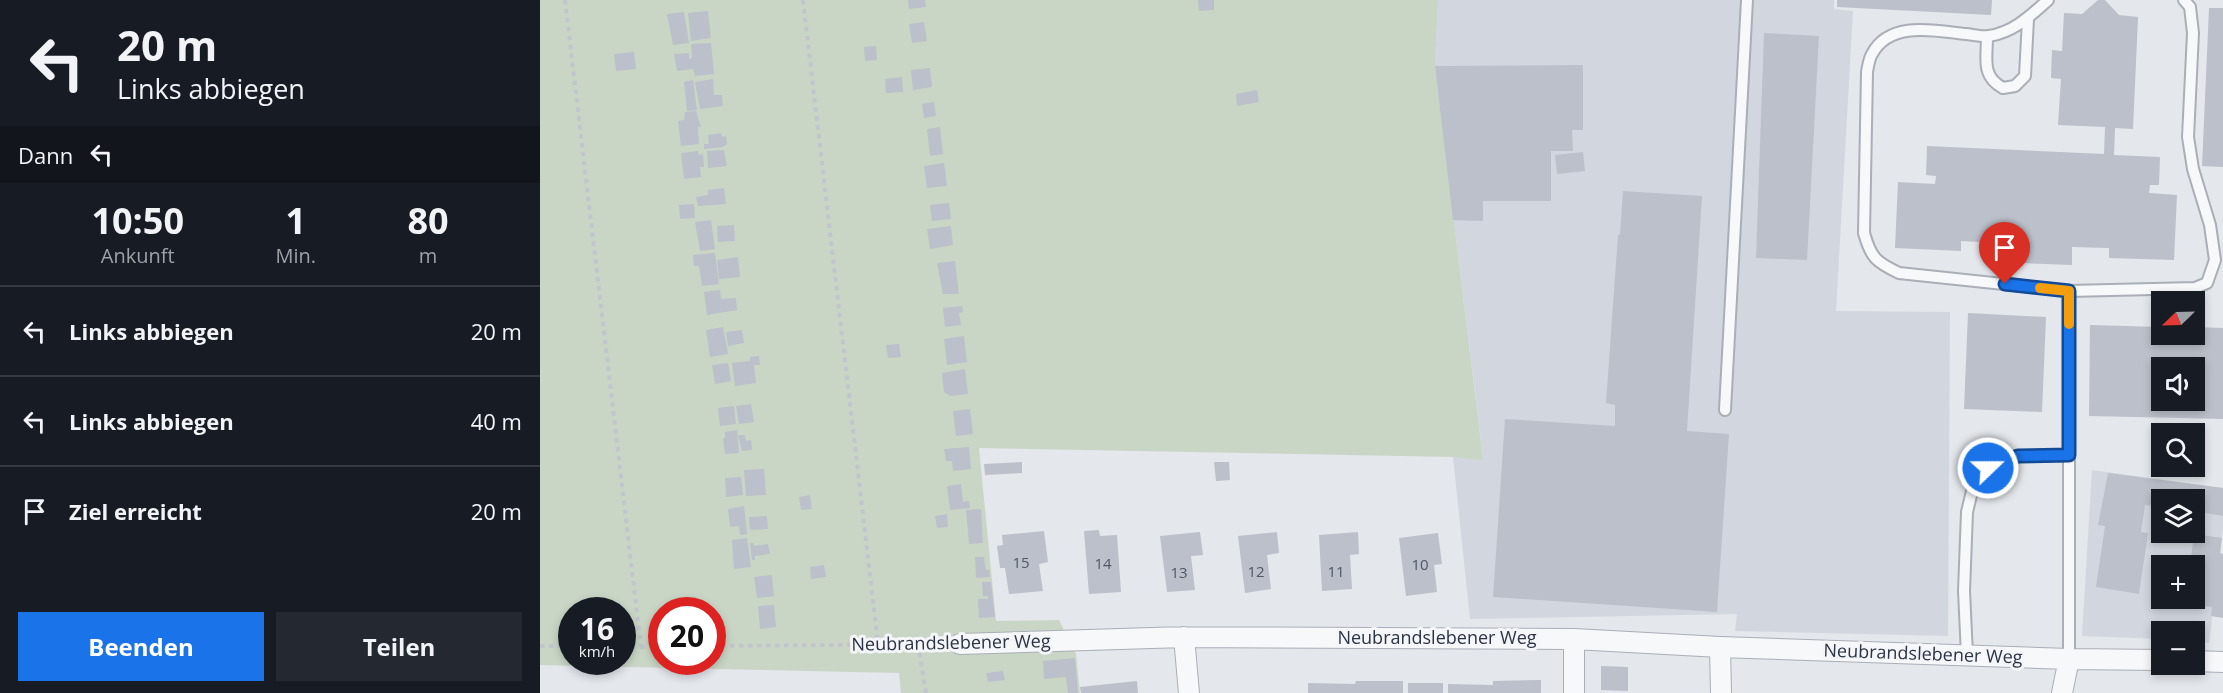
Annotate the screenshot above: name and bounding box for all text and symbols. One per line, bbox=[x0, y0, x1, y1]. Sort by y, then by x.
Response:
text: 20 m bbox=[117, 16, 217, 73]
icon: left bbox=[18, 24, 96, 102]
text: Links abbiegen bbox=[117, 70, 305, 107]
icon: left bbox=[85, 138, 118, 171]
text: Dann bbox=[18, 140, 73, 170]
text: 10:50 bbox=[91, 196, 184, 245]
text: 1 bbox=[285, 196, 306, 245]
text: 80 bbox=[407, 196, 449, 245]
pin bbox=[1979, 222, 2030, 284]
icon: arrive bbox=[1988, 231, 2021, 264]
text: Ankunft bbox=[101, 242, 175, 269]
text: Min. bbox=[275, 242, 316, 269]
text: m bbox=[419, 242, 437, 269]
north arrow bbox=[2151, 291, 2205, 345]
map controls bbox=[2151, 291, 2205, 675]
icon: left bbox=[18, 315, 51, 348]
text: Links abbiegen bbox=[69, 316, 234, 346]
text: 20 m bbox=[471, 316, 522, 346]
button: sound bbox=[2151, 357, 2205, 411]
icon: left bbox=[18, 405, 51, 438]
text: Links abbiegen bbox=[69, 406, 234, 436]
text: 40 m bbox=[471, 406, 522, 436]
button: search bbox=[2151, 423, 2205, 477]
position arrow bbox=[1956, 436, 2020, 500]
button: layers bbox=[2151, 489, 2205, 543]
icon: arrive bbox=[18, 495, 51, 528]
text: Ziel erreicht bbox=[69, 496, 202, 526]
text: 20 m bbox=[471, 496, 522, 526]
house number: 15 bbox=[1012, 552, 1030, 572]
house number: 14 bbox=[1094, 553, 1112, 573]
house number: 10 bbox=[1411, 554, 1429, 574]
button: + bbox=[2151, 555, 2205, 609]
house number: 12 bbox=[1247, 561, 1265, 581]
house number: 11 bbox=[1327, 561, 1345, 581]
house number: 13 bbox=[1170, 562, 1188, 582]
speed limit sign: 20 bbox=[648, 597, 726, 675]
text: 16 bbox=[580, 608, 614, 649]
button: Beenden bbox=[18, 612, 264, 681]
button: Teilen bbox=[276, 612, 522, 681]
button: − bbox=[2151, 621, 2205, 675]
street label: Neubrandslebener Weg bbox=[1337, 625, 1537, 649]
street label: Neubrandslebener Weg bbox=[851, 628, 1051, 656]
street label: Neubrandslebener Weg bbox=[1823, 638, 2023, 668]
text: km/h bbox=[579, 641, 615, 661]

